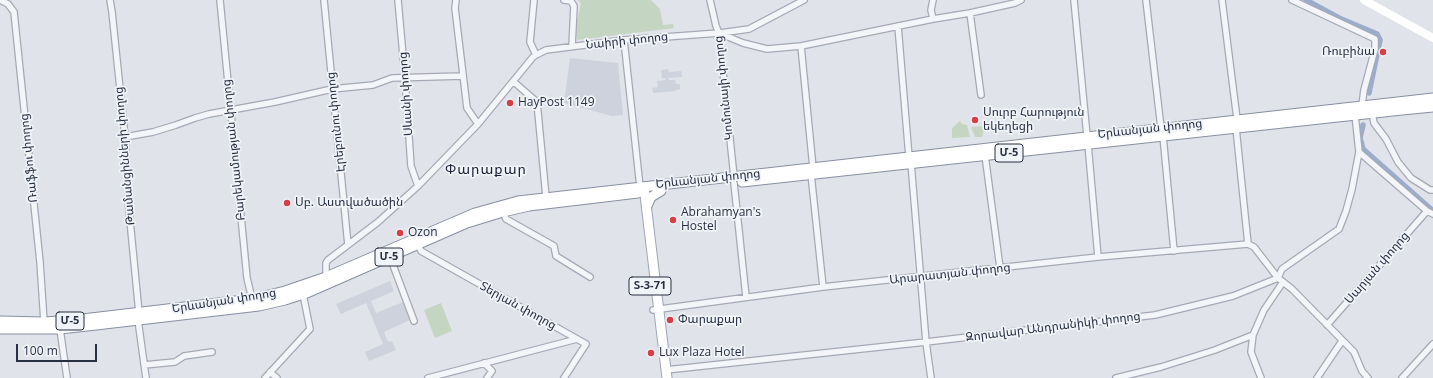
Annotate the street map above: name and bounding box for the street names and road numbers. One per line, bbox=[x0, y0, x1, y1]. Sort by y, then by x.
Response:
street label: Նաիրի փողոց bbox=[585, 30, 669, 52]
street label: Կոմունայի փողոց bbox=[711, 35, 737, 141]
street label: Սևանի փողոց bbox=[396, 51, 416, 137]
street label: Էրեբունու փողոց bbox=[324, 71, 348, 173]
street label: Բարեկամության փողոց bbox=[219, 79, 249, 221]
street label: Թամանցինների փողոց bbox=[112, 86, 138, 226]
street label: Ռաֆֆու փողոց bbox=[17, 113, 41, 203]
street label: Երևանյան փողոց bbox=[1097, 116, 1203, 142]
road number: Մ-5 bbox=[995, 144, 1023, 162]
street label: Երևանյան փողոց bbox=[655, 166, 761, 192]
street label: Սարյան փողոց bbox=[1342, 229, 1412, 307]
road number: Մ-5 bbox=[375, 248, 403, 266]
street label: Արարատյան փողոց bbox=[889, 260, 1011, 288]
road number: Տ-3-71 bbox=[629, 277, 671, 295]
street label: Տերյան փողոց bbox=[477, 279, 559, 333]
street label: Երևանյան փողոց bbox=[171, 286, 277, 316]
street label: Զորավար Անդրանիկի փողոց bbox=[965, 309, 1141, 345]
road number: Մ-5 bbox=[56, 312, 84, 330]

